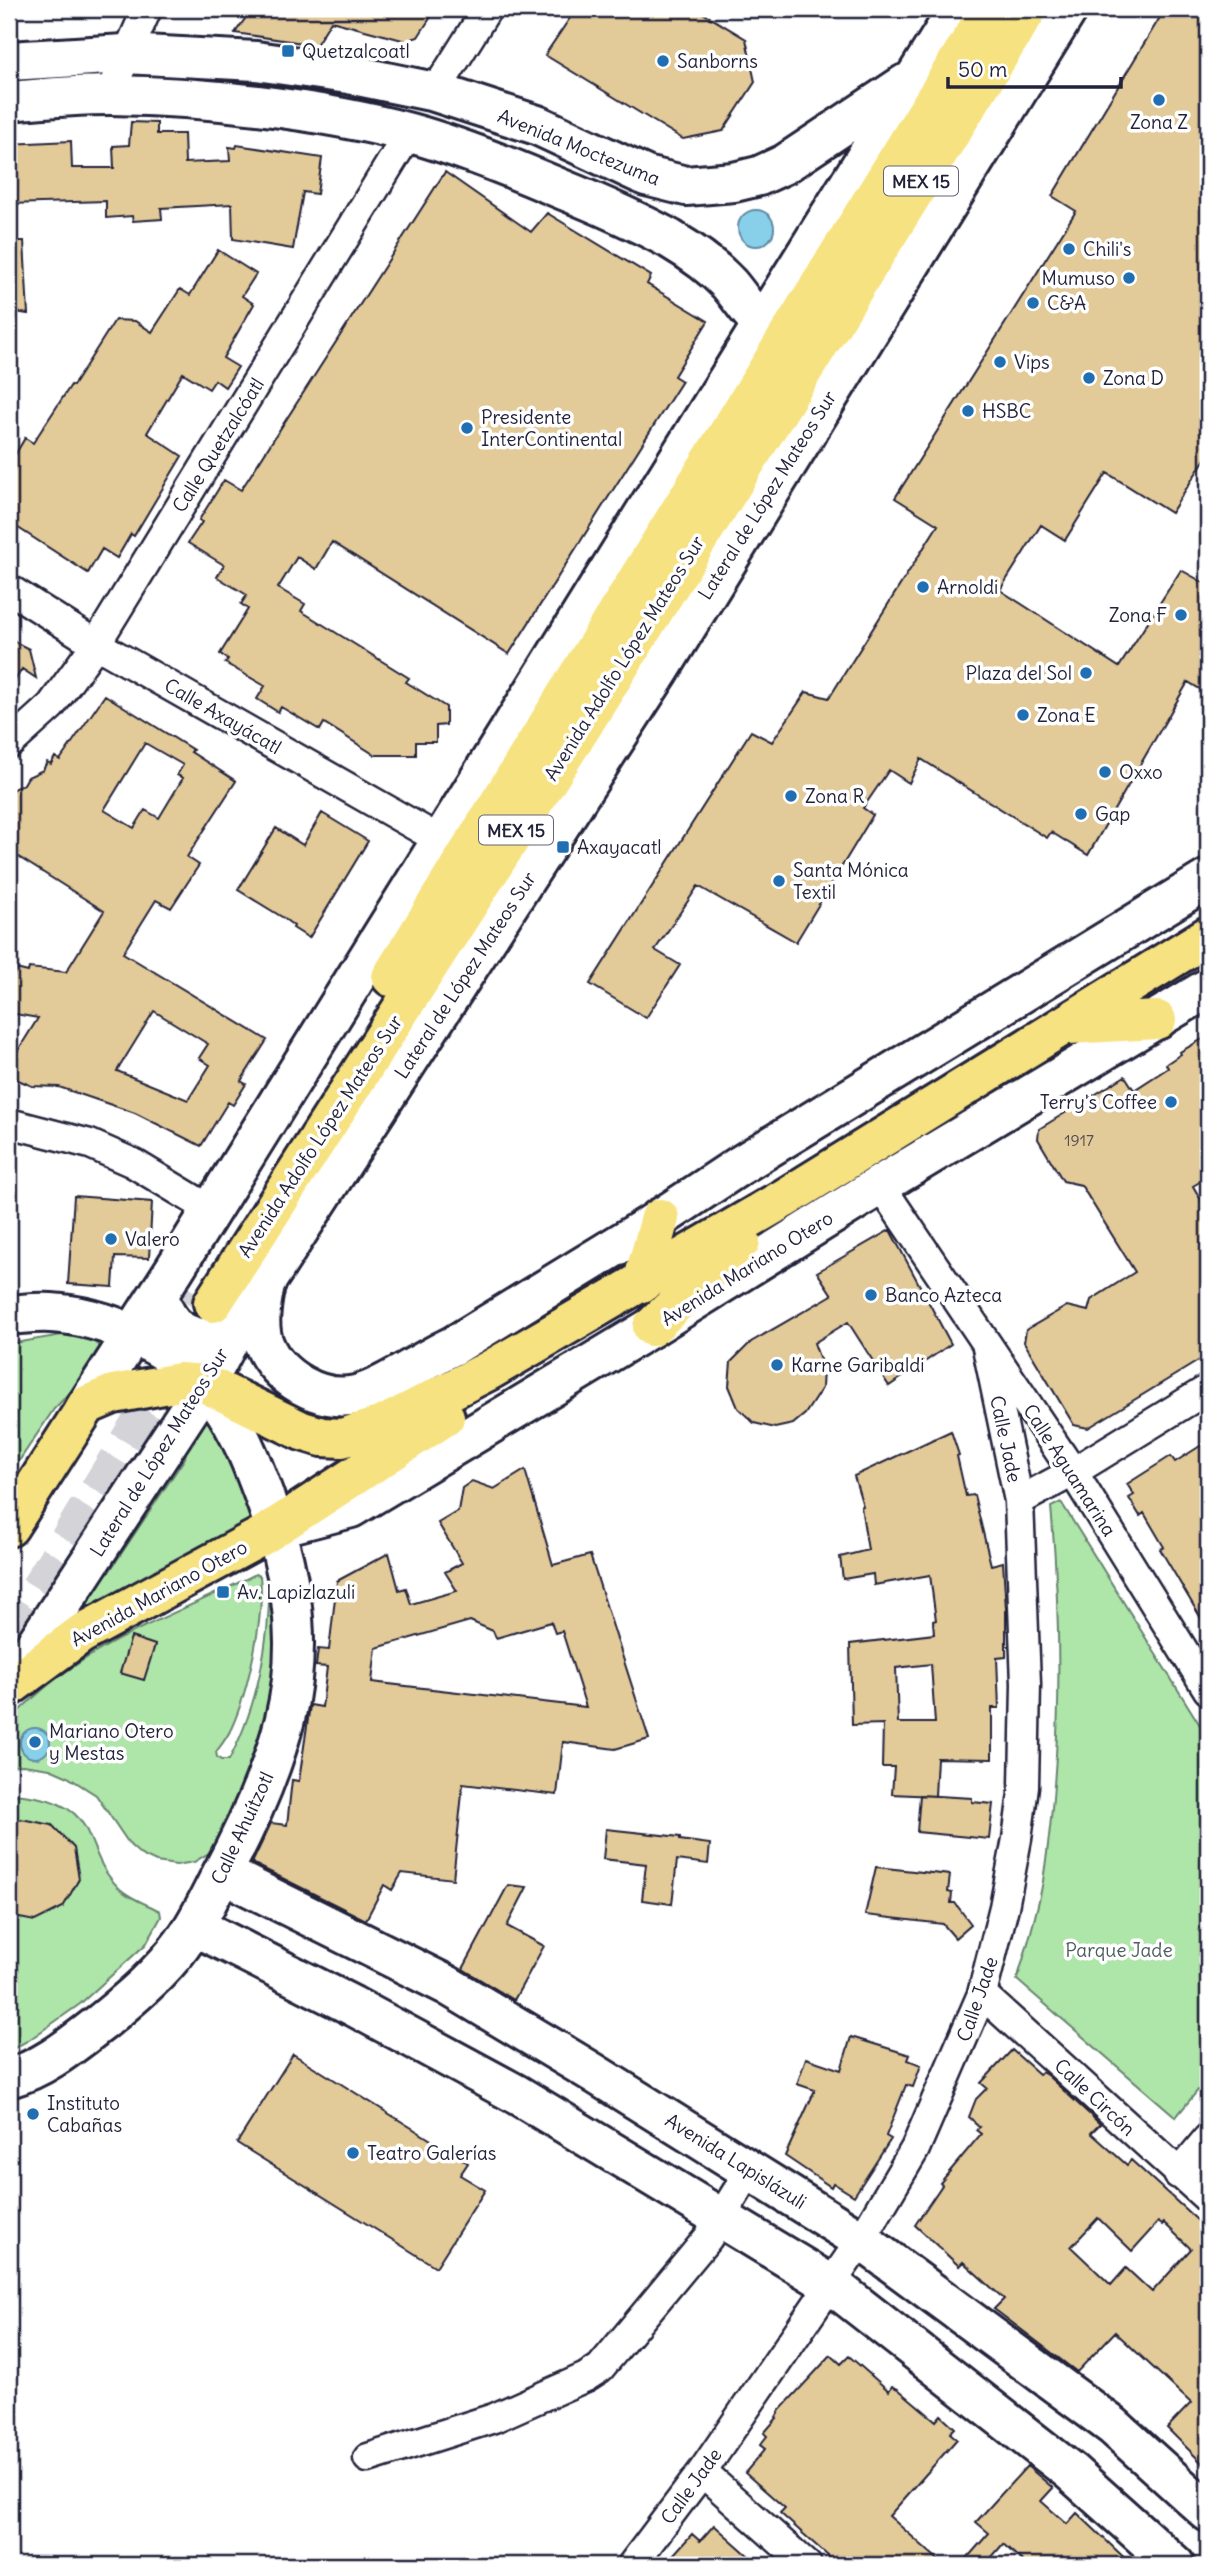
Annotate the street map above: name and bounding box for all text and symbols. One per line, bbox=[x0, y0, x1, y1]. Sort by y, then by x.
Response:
place label: Quetzalcoatl bbox=[302, 39, 410, 63]
marker: Quetzalcoatl bbox=[280, 43, 296, 59]
scale bar bbox=[948, 46, 1121, 90]
place label: Sanborns bbox=[677, 49, 758, 73]
marker: Sanborns bbox=[655, 53, 671, 69]
text: 50 m bbox=[958, 56, 1007, 83]
marker: Zona Z bbox=[1151, 92, 1167, 108]
street label: Avenida Moctezuma bbox=[494, 103, 664, 191]
place label: Zona Z bbox=[1130, 110, 1188, 134]
road number: MEX 15 bbox=[884, 166, 958, 196]
place label: Chili's bbox=[1083, 237, 1132, 261]
marker: Chili's bbox=[1061, 241, 1077, 257]
place label: Mumuso bbox=[1042, 266, 1115, 290]
marker: Mumuso bbox=[1121, 270, 1137, 286]
place label: C&A bbox=[1047, 291, 1086, 315]
marker: C&A bbox=[1025, 295, 1041, 311]
place label: Vips bbox=[1014, 350, 1050, 374]
marker: Vips bbox=[992, 354, 1008, 370]
place label: Zona D bbox=[1103, 366, 1164, 390]
marker: Zona D bbox=[1081, 370, 1097, 386]
street label: Calle Quetzalcóatl bbox=[167, 373, 269, 517]
street label: Lateral de López Mateos Sur bbox=[693, 386, 841, 604]
place label: HSBC bbox=[982, 399, 1031, 423]
marker: HSBC bbox=[960, 403, 976, 419]
place label: Presidente InterContinental bbox=[481, 405, 622, 451]
marker: Presidente InterContinental bbox=[459, 420, 475, 436]
street label: Avenida Adolfo López Mateos Sur bbox=[539, 531, 710, 785]
place label: Arnoldi bbox=[937, 575, 998, 599]
marker: Arnoldi bbox=[915, 579, 931, 595]
place label: Zona F bbox=[1109, 603, 1167, 627]
marker: Zona F bbox=[1173, 607, 1189, 623]
place label: Plaza del Sol bbox=[966, 661, 1072, 685]
marker: Plaza del Sol bbox=[1078, 665, 1094, 681]
street label: Calle Axayácatl bbox=[160, 673, 286, 759]
place label: Zona E bbox=[1037, 703, 1096, 727]
marker: Zona E bbox=[1015, 707, 1031, 723]
place label: Oxxo bbox=[1119, 760, 1163, 784]
marker: Oxxo bbox=[1097, 764, 1113, 780]
place label: Zona R bbox=[805, 784, 865, 808]
marker: Zona R bbox=[783, 788, 799, 804]
place label: Gap bbox=[1095, 802, 1130, 826]
marker: Gap bbox=[1073, 806, 1089, 822]
road number: MEX 15 bbox=[479, 816, 553, 844]
place label: Axayacatl bbox=[577, 835, 662, 859]
marker: Axayacatl bbox=[555, 839, 571, 855]
place label: Santa Mónica Textil bbox=[793, 858, 909, 904]
street label: Lateral de López Mateos Sur bbox=[389, 867, 541, 1083]
marker: Santa Mónica Textil bbox=[771, 873, 787, 889]
street label: Avenida Adolfo López Mateos Sur bbox=[233, 1010, 408, 1262]
place label: Terry's Coffee bbox=[1040, 1090, 1157, 1114]
marker: Terry's Coffee bbox=[1163, 1094, 1179, 1110]
house number: 1917 bbox=[1064, 1130, 1094, 1150]
street label: Avenida Mariano Otero bbox=[657, 1205, 837, 1331]
place label: Valero bbox=[125, 1227, 180, 1251]
marker: Valero bbox=[103, 1231, 119, 1247]
place label: Banco Azteca bbox=[885, 1283, 1002, 1307]
marker: Banco Azteca bbox=[863, 1287, 879, 1303]
street label: Lateral de López Mateos Sur bbox=[85, 1343, 233, 1561]
place label: Karne Garibaldi bbox=[791, 1353, 925, 1377]
marker: Karne Garibaldi bbox=[769, 1357, 785, 1373]
street label: Calle Jade bbox=[985, 1393, 1027, 1485]
street label: Calle Aguamarina bbox=[1018, 1400, 1122, 1541]
street label: Avenida Mariano Otero bbox=[67, 1535, 251, 1651]
place label: Av. Lapizlazuli bbox=[237, 1580, 355, 1604]
marker: Av. Lapizlazuli bbox=[215, 1584, 231, 1600]
place label: Mariano Otero y Mestas bbox=[49, 1719, 174, 1765]
marker: Mariano Otero y Mestas bbox=[27, 1734, 43, 1750]
street label: Calle Ahuítzotl bbox=[205, 1768, 279, 1888]
park label: Parque Jade bbox=[1065, 1938, 1173, 1962]
street label: Calle Jade bbox=[951, 1953, 1003, 2045]
street label: Calle Circón bbox=[1050, 2053, 1140, 2141]
place label: Instituto Cabañas bbox=[47, 2091, 122, 2137]
marker: Instituto Cabañas bbox=[25, 2106, 41, 2122]
street label: Avenida Lapislázuli bbox=[661, 2108, 811, 2214]
place label: Teatro Galerías bbox=[367, 2141, 496, 2165]
marker: Teatro Galerías bbox=[345, 2145, 361, 2161]
street label: Calle Jade bbox=[655, 2443, 727, 2529]

